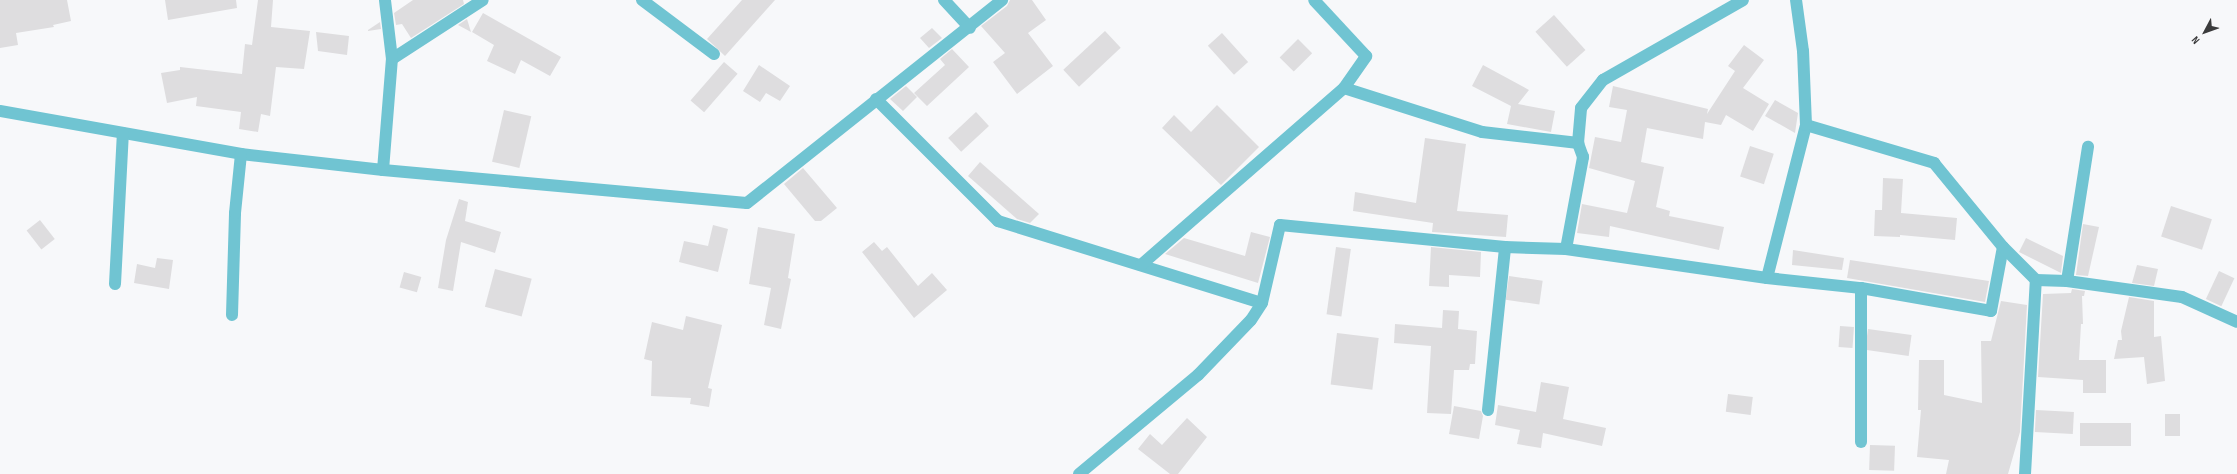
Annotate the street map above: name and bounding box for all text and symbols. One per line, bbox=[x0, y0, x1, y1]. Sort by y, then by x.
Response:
north arrow bbox=[2185, 12, 2225, 52]
text: N bbox=[2189, 34, 2202, 47]

